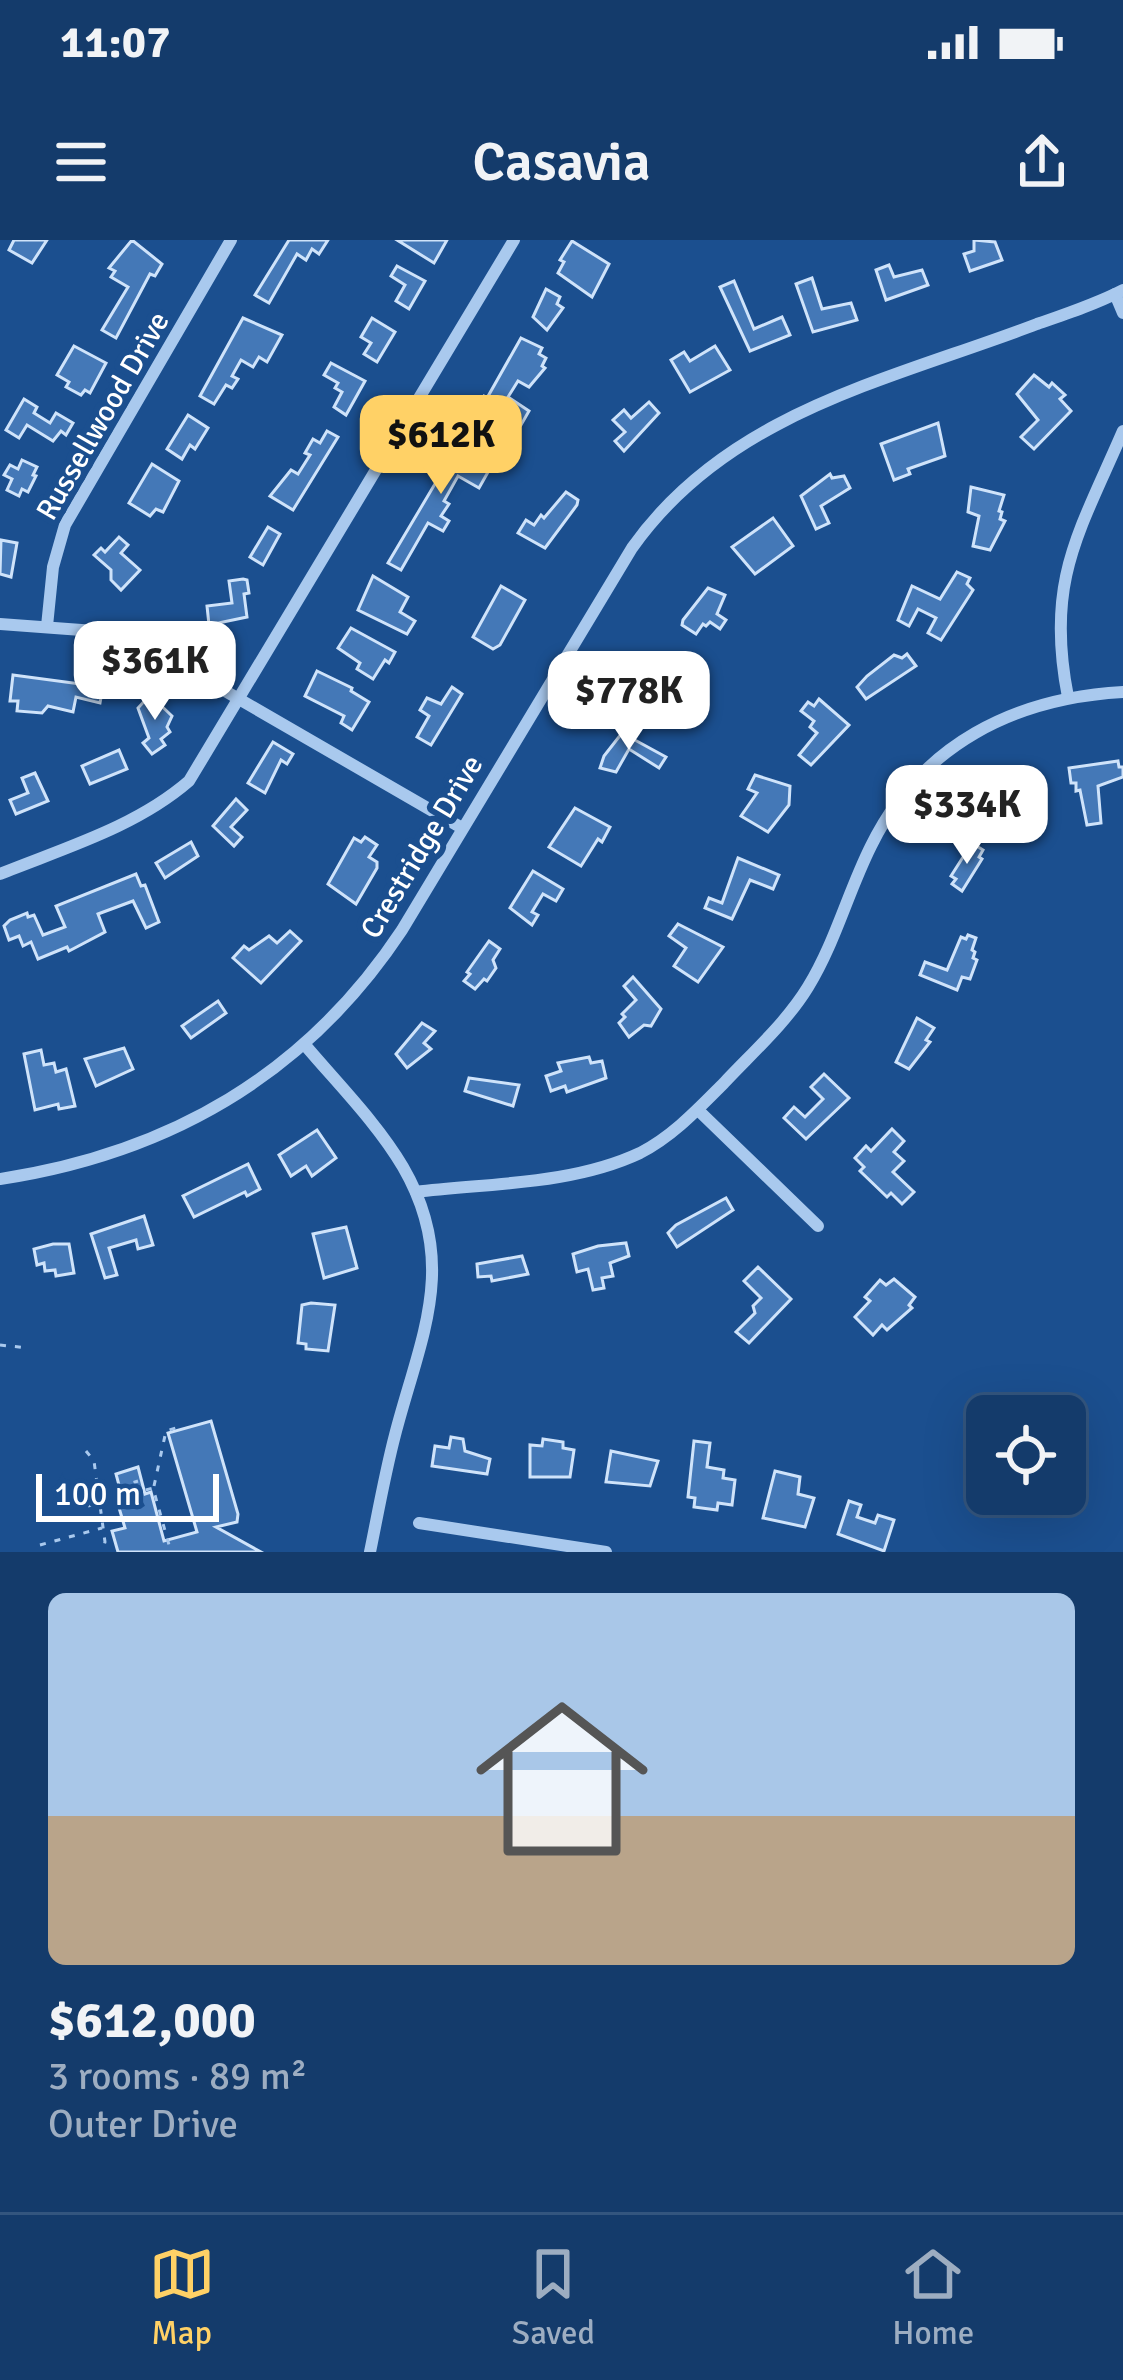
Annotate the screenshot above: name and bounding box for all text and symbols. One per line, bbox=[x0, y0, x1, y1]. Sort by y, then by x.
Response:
text: 11:07 bbox=[60, 15, 170, 70]
icon: menu bbox=[48, 129, 114, 195]
text: Casavia bbox=[473, 129, 650, 196]
icon: share bbox=[1009, 129, 1075, 195]
street label: Russellwood Drive bbox=[28, 305, 178, 527]
pin: $612K bbox=[357, 395, 525, 497]
text: $612K bbox=[387, 410, 495, 458]
pin: $361K bbox=[71, 621, 239, 723]
text: $361K bbox=[101, 636, 209, 684]
pin: $778K bbox=[545, 651, 713, 753]
text: $778K bbox=[575, 666, 683, 714]
street label: Crestridge Drive bbox=[353, 749, 491, 945]
pin: $334K bbox=[883, 765, 1051, 867]
text: $334K bbox=[913, 780, 1021, 828]
map controls bbox=[966, 1395, 1086, 1515]
button: locate bbox=[966, 1395, 1086, 1515]
scale bar bbox=[36, 1468, 219, 1521]
text: 100 m bbox=[54, 1474, 141, 1515]
icon: home bbox=[454, 1671, 670, 1887]
text: $612,000 bbox=[48, 1989, 256, 2052]
text: 3 rooms · 89 m² bbox=[48, 2052, 307, 2100]
text: Outer Drive bbox=[48, 2100, 238, 2148]
tab: Map bbox=[149, 2241, 215, 2354]
tab: Saved bbox=[512, 2241, 595, 2354]
tab: Home bbox=[892, 2241, 974, 2354]

